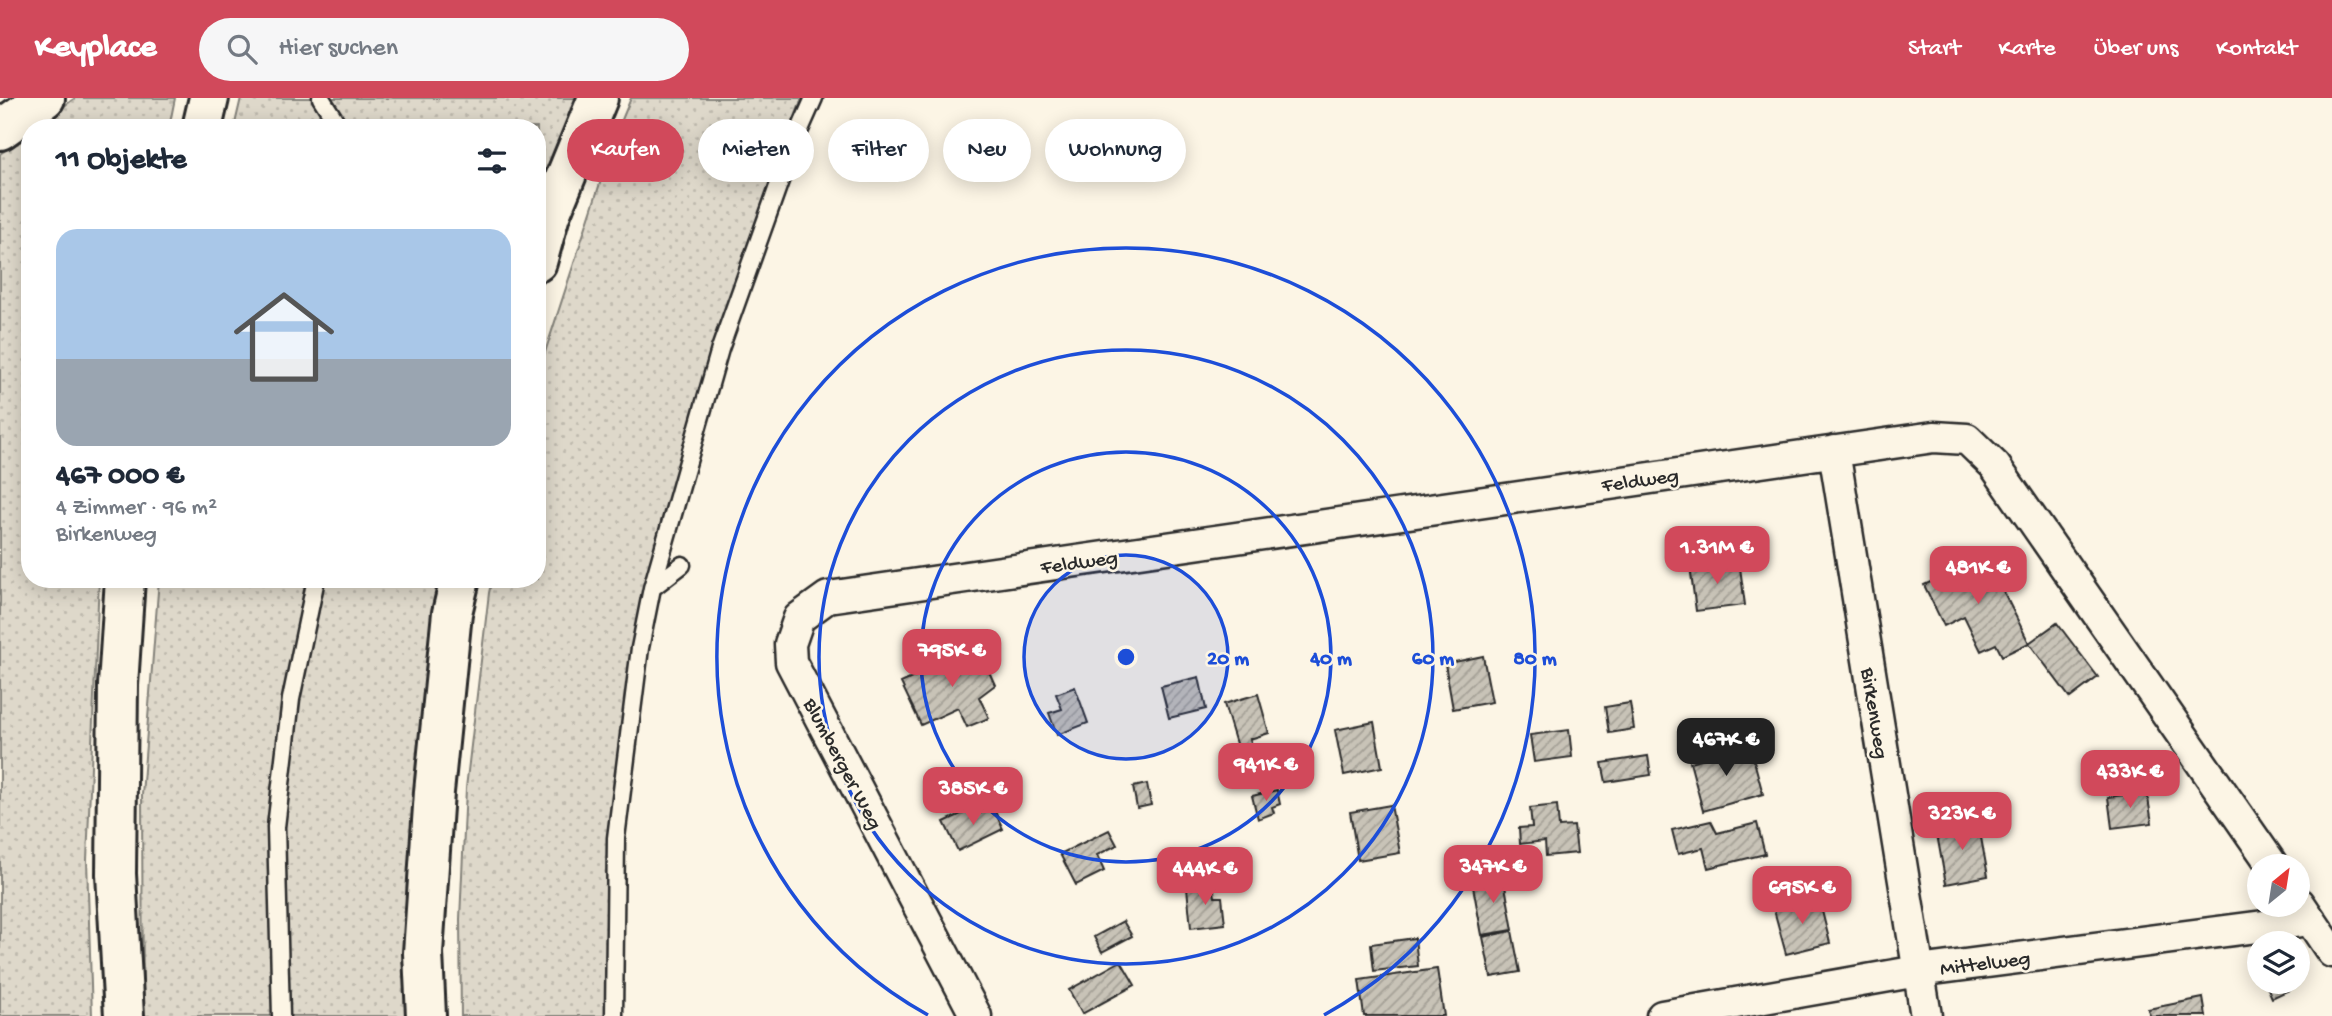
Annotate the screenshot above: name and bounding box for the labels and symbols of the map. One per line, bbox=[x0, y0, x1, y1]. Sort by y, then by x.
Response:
street label: Feldweg bbox=[1599, 465, 1681, 500]
pin: 1.31M € bbox=[1652, 526, 1782, 586]
pin: 481K € bbox=[1921, 546, 2035, 606]
street label: Feldweg bbox=[1038, 547, 1120, 582]
pin: 795K € bbox=[895, 630, 1009, 689]
centre of rings bbox=[1114, 645, 1138, 669]
text: 20 m bbox=[1207, 648, 1249, 673]
text: 40 m bbox=[1309, 648, 1352, 673]
text: 60 m bbox=[1412, 648, 1454, 673]
text: 80 m bbox=[1513, 648, 1557, 673]
street label: Birkenweg bbox=[1853, 665, 1892, 761]
street label: Blumberger Weg bbox=[795, 694, 886, 835]
pin: 467K € bbox=[1669, 718, 1783, 778]
pin: 941K € bbox=[1209, 744, 1323, 803]
pin: 433K € bbox=[2073, 750, 2187, 810]
pin: 385K € bbox=[916, 768, 1030, 827]
pin: 323K € bbox=[1905, 792, 2019, 852]
pin: 347K € bbox=[1436, 846, 1550, 905]
pin: 444K € bbox=[1148, 848, 1262, 907]
north arrow bbox=[2247, 854, 2310, 917]
pin: 695K € bbox=[1745, 866, 1859, 926]
street label: Mittelweg bbox=[1939, 948, 2032, 983]

